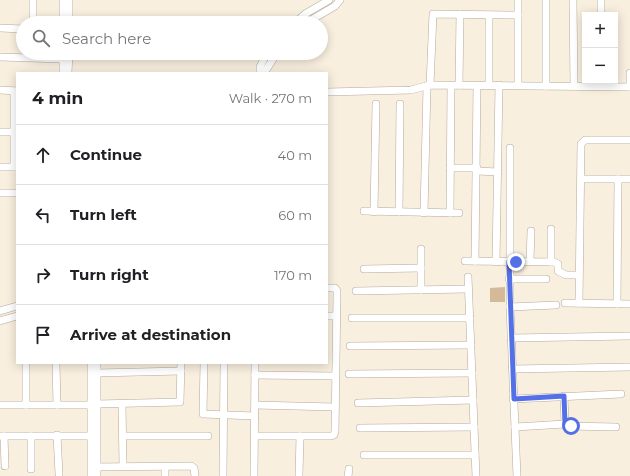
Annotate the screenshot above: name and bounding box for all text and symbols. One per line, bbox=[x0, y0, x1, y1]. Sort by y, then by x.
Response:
map controls bbox=[582, 12, 618, 84]
button: + bbox=[582, 12, 618, 48]
search box bbox=[16, 16, 328, 60]
icon: search bbox=[30, 27, 52, 49]
text: Search here bbox=[62, 29, 151, 48]
button: − bbox=[582, 48, 618, 84]
text: 4 min bbox=[32, 88, 83, 108]
text: Walk · 270 m bbox=[229, 90, 312, 106]
icon: ahead bbox=[32, 144, 54, 166]
text: Continue bbox=[70, 145, 142, 164]
text: 40 m bbox=[278, 147, 312, 163]
icon: left bbox=[32, 204, 54, 226]
text: Turn left bbox=[70, 205, 137, 224]
text: 60 m bbox=[278, 207, 312, 223]
route end bbox=[507, 253, 525, 271]
icon: right bbox=[32, 264, 54, 286]
text: Turn right bbox=[70, 265, 149, 284]
text: 170 m bbox=[274, 267, 312, 283]
icon: arrive bbox=[32, 324, 54, 346]
text: Arrive at destination bbox=[70, 325, 231, 344]
route start bbox=[562, 417, 580, 435]

